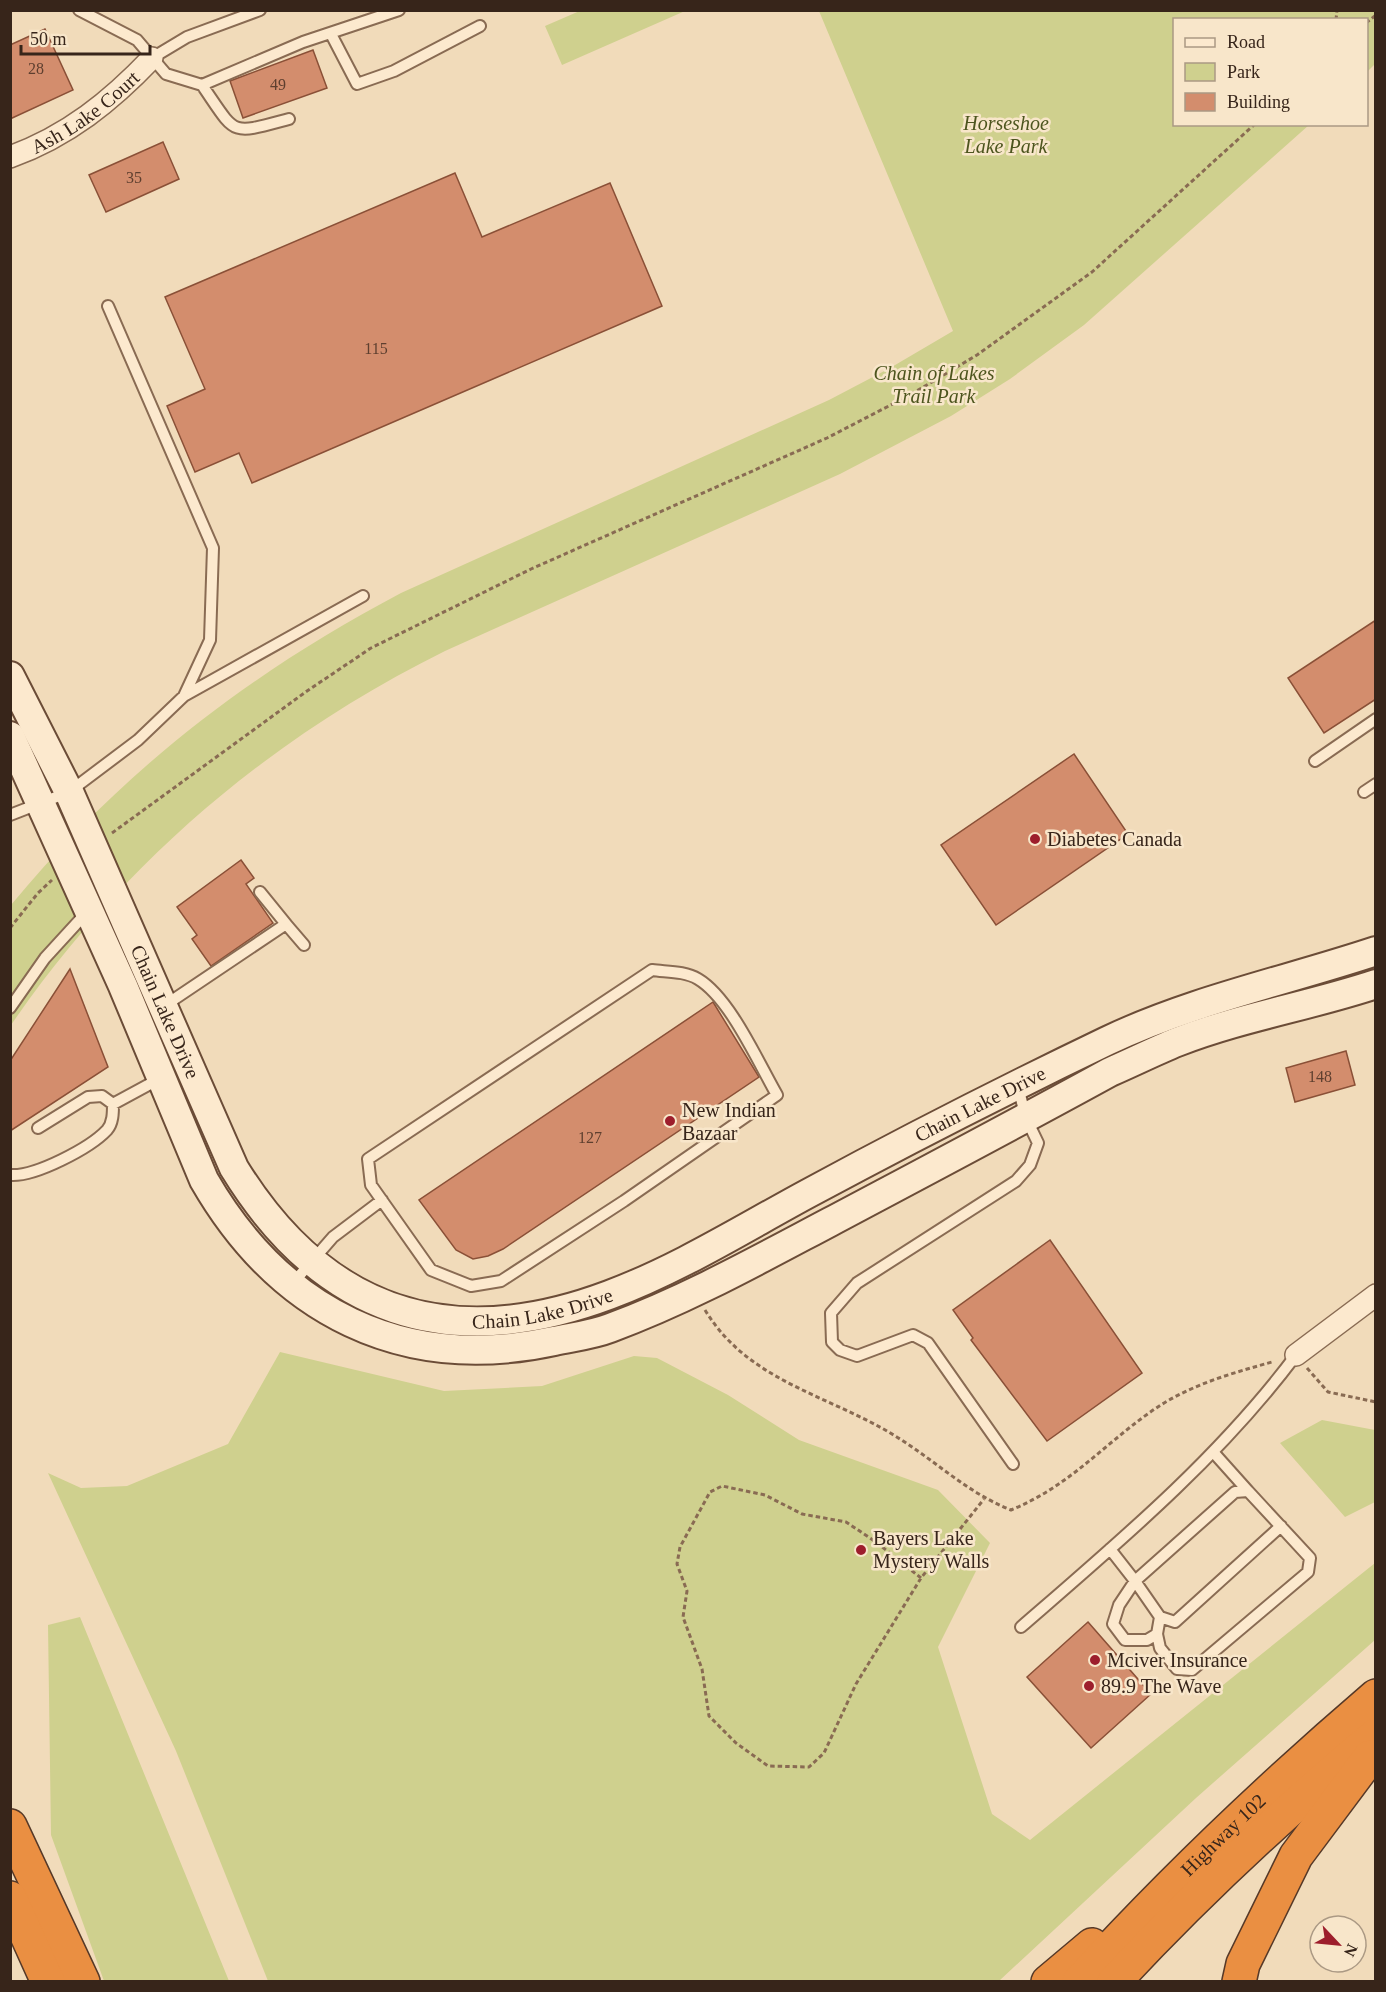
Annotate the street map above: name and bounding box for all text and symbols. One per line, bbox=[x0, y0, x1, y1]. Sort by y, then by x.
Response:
scale bar bbox=[21, 18, 150, 56]
legend bbox=[1173, 18, 1368, 126]
text: 50 m bbox=[30, 29, 67, 49]
text: Road bbox=[1227, 32, 1265, 52]
house number: 28 bbox=[28, 60, 44, 77]
text: Park bbox=[1227, 62, 1260, 82]
street label: Ash Lake Court bbox=[28, 66, 144, 158]
house number: 49 bbox=[270, 76, 286, 93]
text: Building bbox=[1227, 92, 1290, 112]
park label: Horseshoe Lake Park bbox=[962, 112, 1049, 157]
house number: 35 bbox=[126, 169, 142, 186]
house number: 115 bbox=[364, 340, 388, 357]
park label: Chain of Lakes Trail Park bbox=[873, 362, 995, 407]
place label: Diabetes Canada bbox=[1047, 828, 1182, 850]
marker: Diabetes Canada bbox=[1028, 832, 1042, 846]
street label: Chain Lake Drive bbox=[127, 942, 204, 1082]
street label: Chain Lake Drive bbox=[911, 1062, 1049, 1146]
house number: 148 bbox=[1308, 1068, 1332, 1085]
place label: New Indian Bazaar bbox=[682, 1099, 776, 1144]
marker: New Indian Bazaar bbox=[663, 1114, 677, 1128]
house number: 127 bbox=[578, 1129, 602, 1146]
street label: Chain Lake Drive bbox=[472, 1284, 616, 1332]
place label: Bayers Lake Mystery Walls bbox=[873, 1527, 990, 1573]
marker: Bayers Lake Mystery Walls bbox=[854, 1543, 868, 1557]
place label: Mciver Insurance bbox=[1107, 1649, 1248, 1671]
marker: Mciver Insurance bbox=[1088, 1653, 1102, 1667]
place label: 89.9 The Wave bbox=[1101, 1675, 1222, 1697]
marker: 89.9 The Wave bbox=[1082, 1679, 1096, 1693]
street label: Highway 102 bbox=[1176, 1789, 1270, 1880]
north arrow bbox=[1308, 1914, 1368, 1974]
text: N bbox=[1341, 1941, 1361, 1960]

